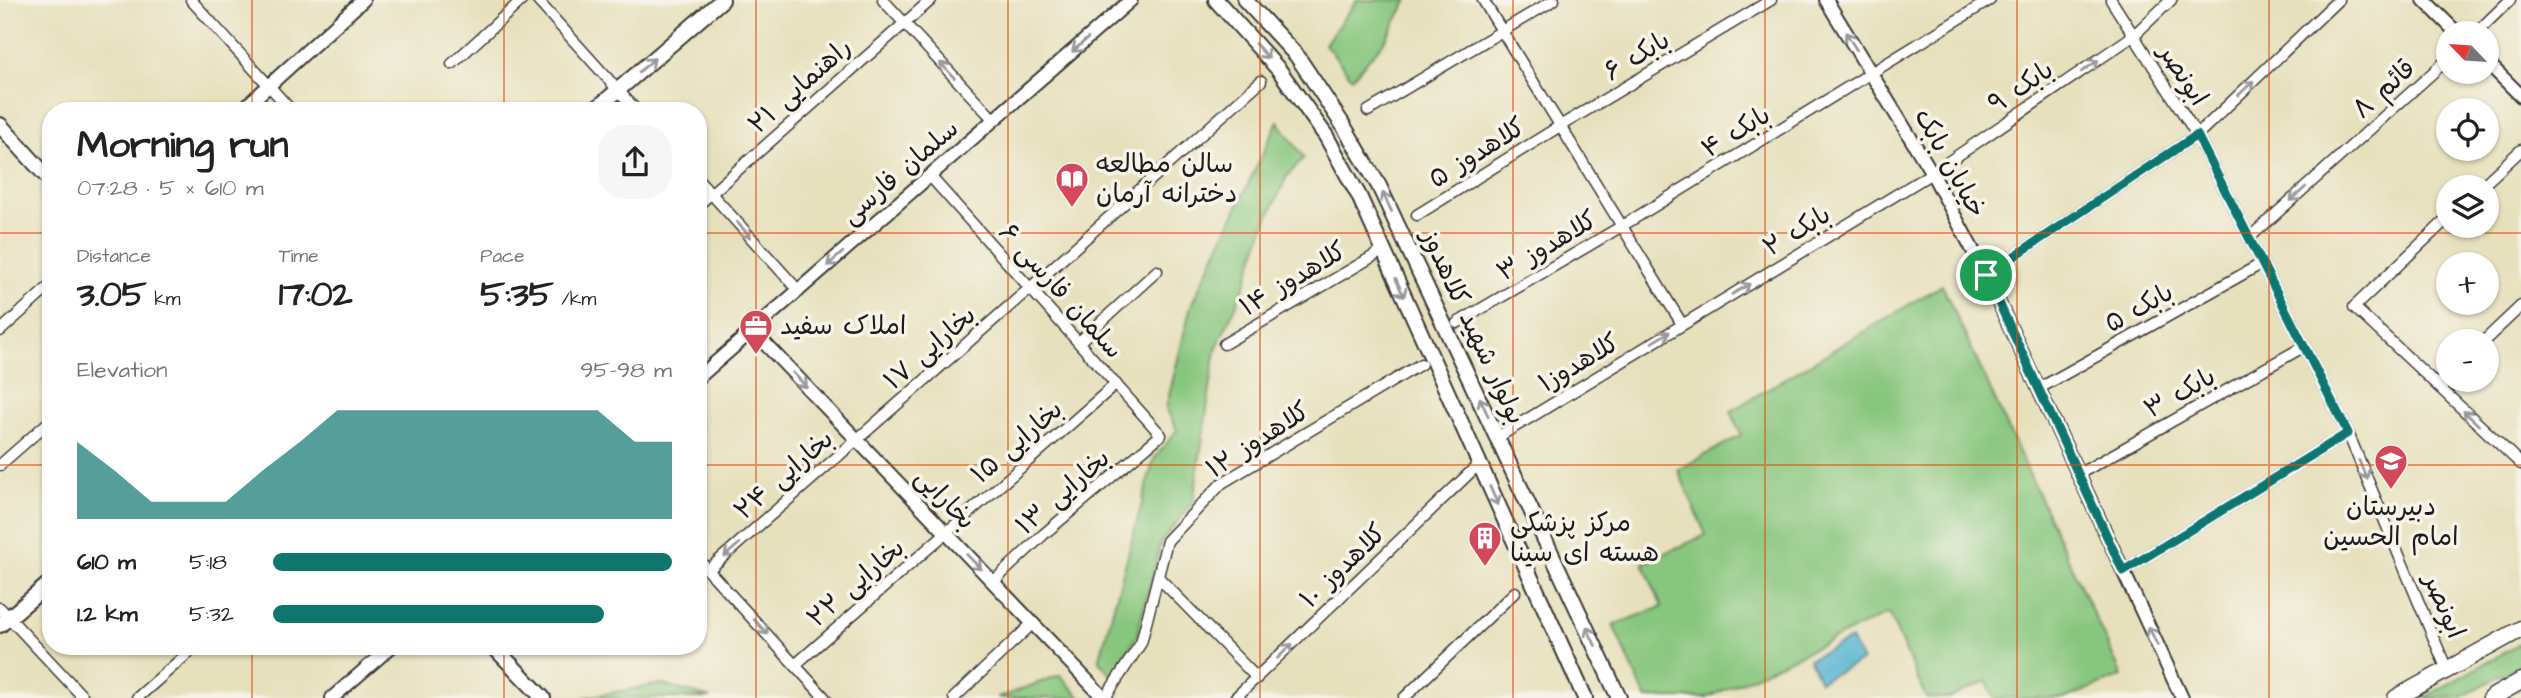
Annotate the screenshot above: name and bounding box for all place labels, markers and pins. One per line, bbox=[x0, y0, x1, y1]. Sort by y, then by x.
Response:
place label: سالن مطالعه دخترانه آرمان bbox=[1096, 146, 1237, 212]
library icon: سالن مطالعه دخترانه آرمان bbox=[1053, 160, 1091, 209]
pin bbox=[1956, 245, 2016, 305]
office icon: املاک سفید bbox=[737, 307, 775, 356]
place label: املاک سفید bbox=[780, 308, 906, 344]
school or university icon: دبیرستان امام الحسین bbox=[2372, 442, 2410, 491]
place label: دبیرستان امام الحسین bbox=[2323, 489, 2459, 556]
place label: مرکز پزشکی هسته ای سینا bbox=[1510, 505, 1659, 571]
building icon: مرکز پزشکی هسته ای سینا bbox=[1466, 519, 1504, 568]

